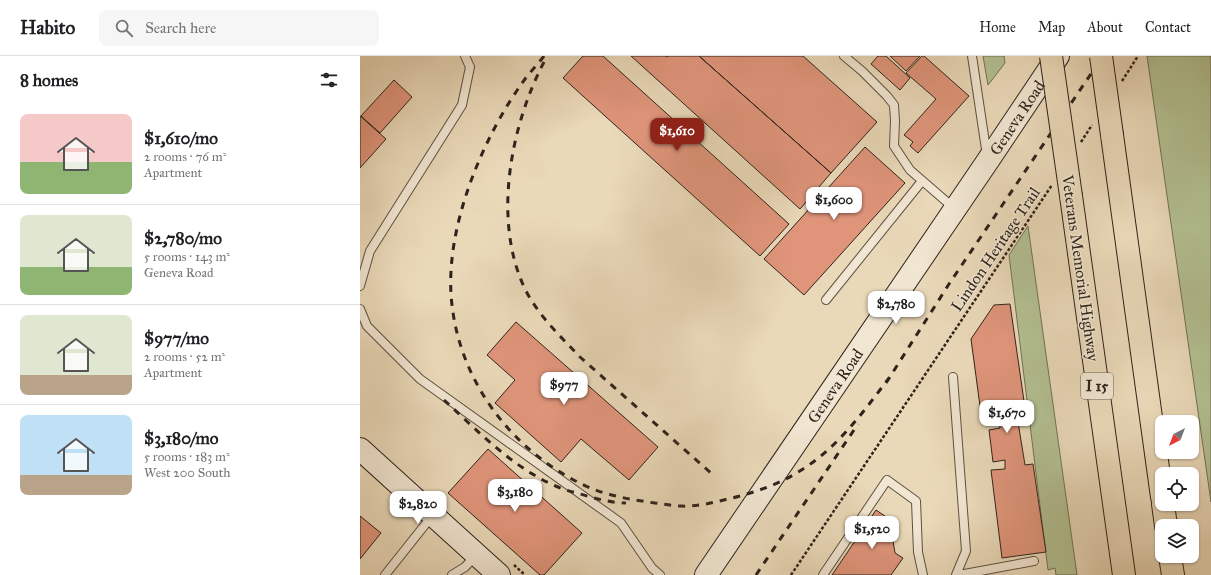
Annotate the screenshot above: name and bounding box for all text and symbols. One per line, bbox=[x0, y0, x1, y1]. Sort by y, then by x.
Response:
search box bbox=[99, 10, 379, 46]
text: Habito bbox=[20, 16, 75, 39]
icon: search bbox=[113, 17, 135, 39]
text: Search here bbox=[145, 19, 216, 37]
text: Home bbox=[979, 19, 1016, 36]
text: Map bbox=[1038, 19, 1065, 36]
text: About bbox=[1087, 19, 1123, 36]
text: Contact bbox=[1145, 19, 1191, 36]
icon: filters bbox=[318, 69, 340, 91]
text: 8 homes bbox=[20, 70, 78, 91]
street label: Geneva Road bbox=[985, 77, 1049, 159]
pin: $1,610 bbox=[644, 118, 710, 152]
text: $1,610 bbox=[659, 123, 695, 139]
text: $1,610/mo bbox=[144, 128, 218, 149]
icon: home bbox=[52, 130, 100, 178]
text: 2 rooms · 76 m² bbox=[144, 149, 226, 165]
text: Apartment bbox=[144, 165, 202, 181]
street label: Veterans Memorial Highway bbox=[1057, 173, 1103, 363]
street label: Lindon Heritage Trail bbox=[947, 183, 1045, 316]
pin: $1,600 bbox=[801, 187, 867, 221]
text: $1,600 bbox=[815, 192, 853, 208]
text: $2,780/mo bbox=[144, 228, 222, 249]
icon: home bbox=[52, 231, 100, 279]
text: 5 rooms · 143 m² bbox=[144, 249, 230, 265]
text: Geneva Road bbox=[144, 265, 214, 281]
pin: $2,780 bbox=[863, 291, 929, 325]
text: $2,780 bbox=[877, 296, 915, 312]
text: $977/mo bbox=[144, 328, 209, 349]
icon: home bbox=[52, 331, 100, 379]
street label: Geneva Road bbox=[803, 345, 867, 427]
text: 2 rooms · 52 m² bbox=[144, 349, 225, 365]
text: Apartment bbox=[144, 365, 202, 381]
pin: $977 bbox=[540, 372, 588, 406]
road number: I 15 bbox=[1081, 373, 1113, 399]
text: $977 bbox=[550, 377, 578, 393]
pin: $1,670 bbox=[974, 400, 1040, 434]
text: $1,670 bbox=[988, 405, 1026, 421]
north arrow bbox=[1155, 415, 1199, 459]
map controls bbox=[1155, 415, 1199, 563]
text: $3,180/mo bbox=[144, 428, 219, 449]
icon: home bbox=[52, 431, 100, 479]
text: 5 rooms · 183 m² bbox=[144, 449, 230, 465]
text: West 200 South bbox=[144, 465, 231, 481]
button: locate bbox=[1155, 467, 1199, 511]
pin: $3,180 bbox=[482, 479, 548, 513]
text: $3,180 bbox=[497, 484, 533, 500]
pin: $2,820 bbox=[385, 491, 451, 525]
text: $2,820 bbox=[399, 496, 437, 512]
pin: $1,520 bbox=[839, 516, 905, 550]
button: layers bbox=[1155, 519, 1199, 563]
text: $1,520 bbox=[854, 521, 890, 537]

